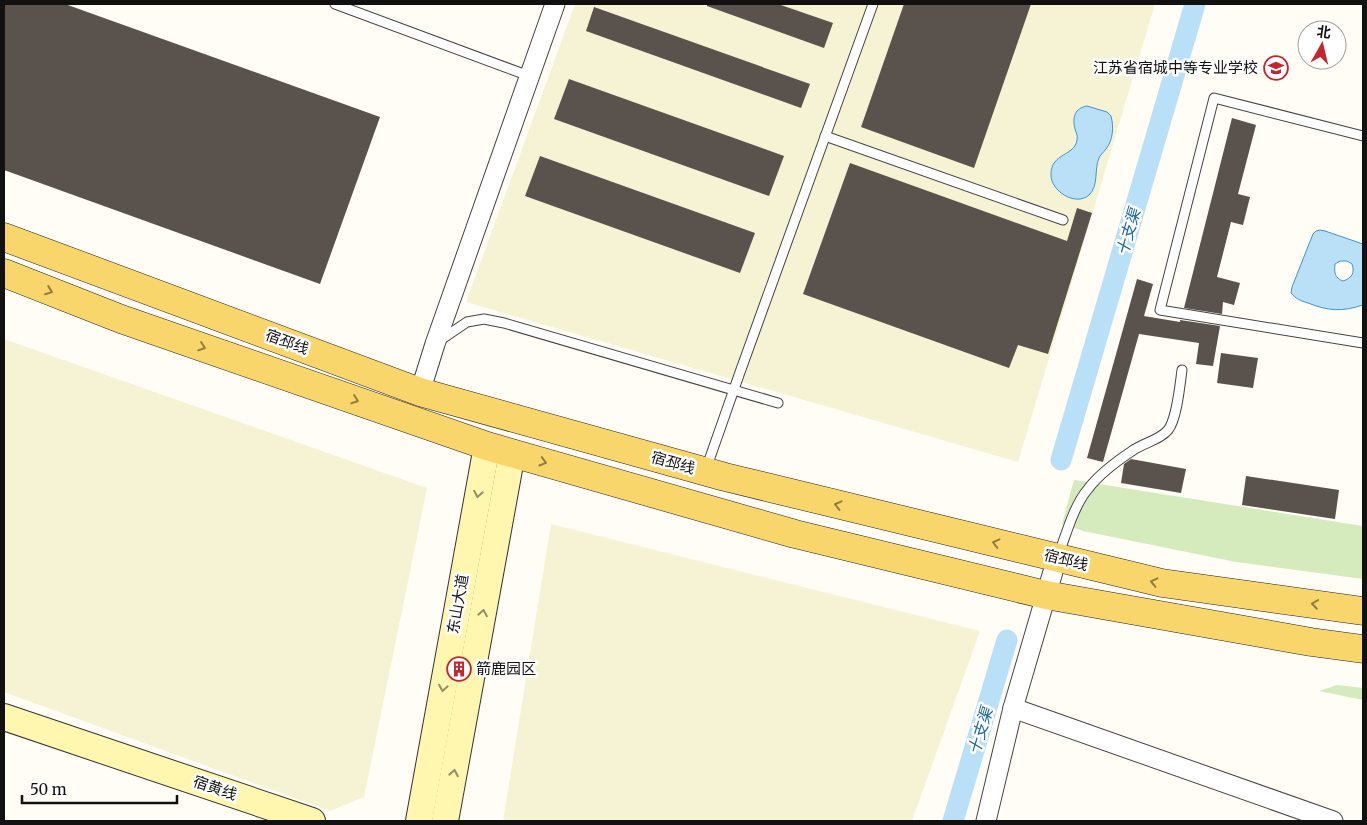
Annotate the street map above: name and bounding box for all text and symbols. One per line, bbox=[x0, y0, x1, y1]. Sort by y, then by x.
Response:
north arrow bbox=[1297, 20, 1347, 70]
text: 北 bbox=[1316, 22, 1332, 42]
school or university icon: 江苏省宿城中等专业学校 bbox=[1263, 55, 1289, 81]
place label: 江苏省宿城中等专业学校 bbox=[1093, 58, 1258, 77]
water label: 十支渠 bbox=[1112, 204, 1145, 258]
one-way arrow bbox=[44, 285, 53, 295]
street label: 宿邳线 bbox=[263, 325, 312, 358]
one-way arrow bbox=[197, 341, 206, 351]
one-way arrow bbox=[351, 394, 359, 404]
street label: 宿邳线 bbox=[649, 447, 697, 478]
one-way arrow bbox=[538, 456, 546, 466]
one-way arrow bbox=[473, 489, 484, 498]
one-way arrow bbox=[834, 500, 843, 511]
one-way arrow bbox=[992, 538, 1001, 549]
street label: 宿邳线 bbox=[1042, 545, 1090, 574]
street label: 东山大道 bbox=[443, 573, 472, 635]
one-way arrow bbox=[1150, 577, 1159, 588]
one-way arrow bbox=[1311, 599, 1319, 610]
one-way arrow bbox=[478, 609, 488, 618]
building icon: 箭鹿园区 bbox=[446, 656, 472, 682]
place label: 箭鹿园区 bbox=[476, 659, 536, 678]
one-way arrow bbox=[438, 684, 448, 692]
water label: 十支渠 bbox=[963, 703, 997, 757]
one-way arrow bbox=[448, 769, 459, 778]
street label: 宿黄线 bbox=[191, 771, 240, 804]
scale bar bbox=[22, 772, 178, 804]
text: 50 m bbox=[30, 780, 67, 799]

